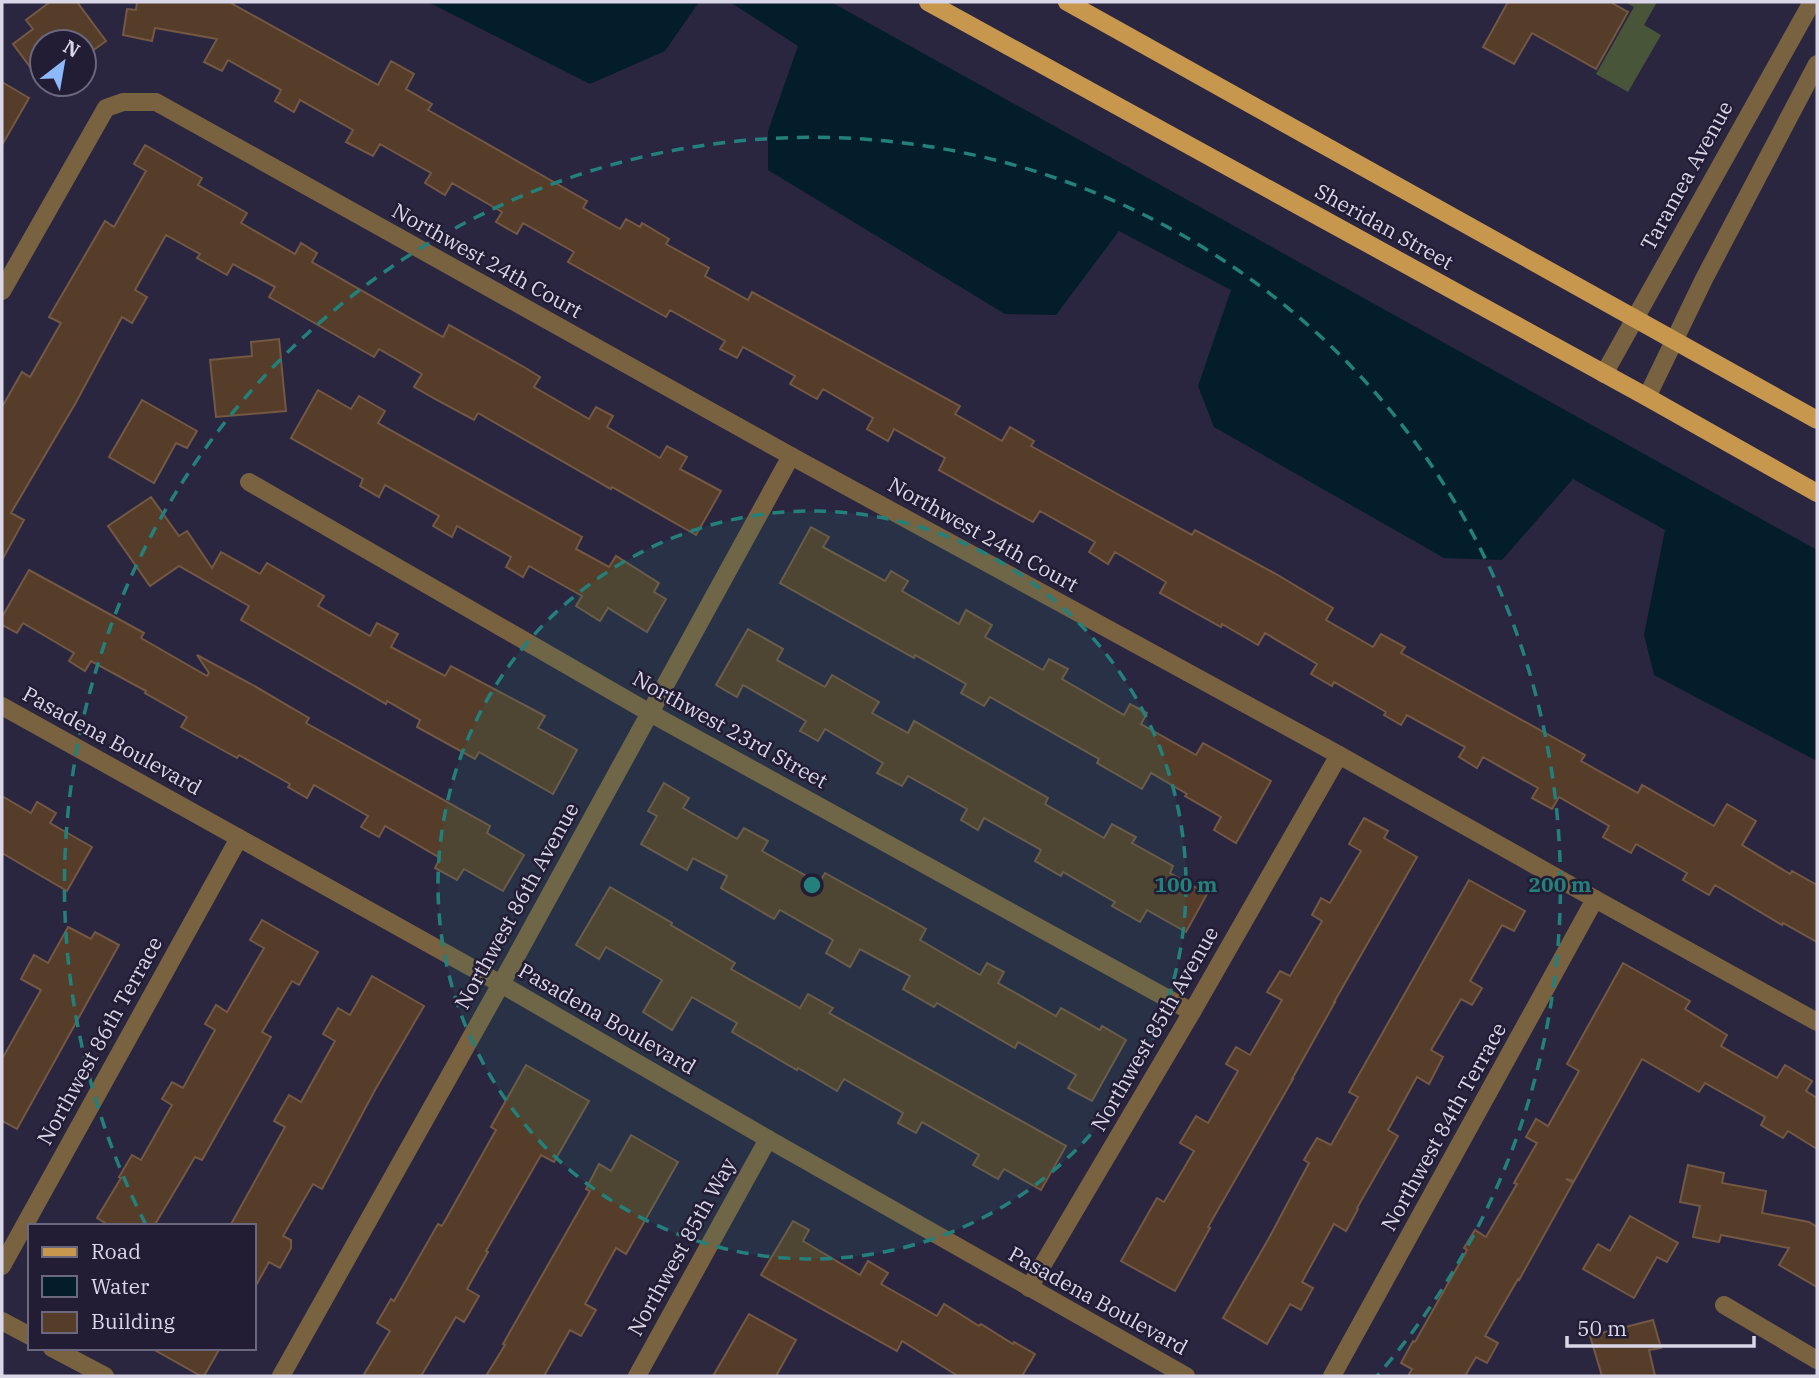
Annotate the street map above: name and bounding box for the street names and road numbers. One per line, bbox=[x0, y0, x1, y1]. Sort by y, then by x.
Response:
street label: Taramea Avenue bbox=[1633, 96, 1739, 255]
street label: Sheridan Street bbox=[1310, 177, 1459, 276]
street label: Northwest 24th Court bbox=[387, 196, 588, 324]
street label: Northwest 24th Court bbox=[883, 470, 1084, 598]
street label: Northwest 23rd Street bbox=[628, 664, 833, 794]
street label: Pasadena Boulevard bbox=[18, 679, 207, 801]
street label: Northwest 86th Avenue bbox=[448, 797, 585, 1014]
street label: Northwest 85th Avenue bbox=[1084, 921, 1224, 1136]
street label: Northwest 86th Terrace bbox=[30, 931, 168, 1150]
street label: Pasadena Boulevard bbox=[514, 956, 702, 1081]
street label: Northwest 84th Terrace bbox=[1374, 1017, 1512, 1236]
street label: Northwest 85th Way bbox=[620, 1152, 742, 1341]
street label: Pasadena Boulevard bbox=[1004, 1239, 1193, 1361]

